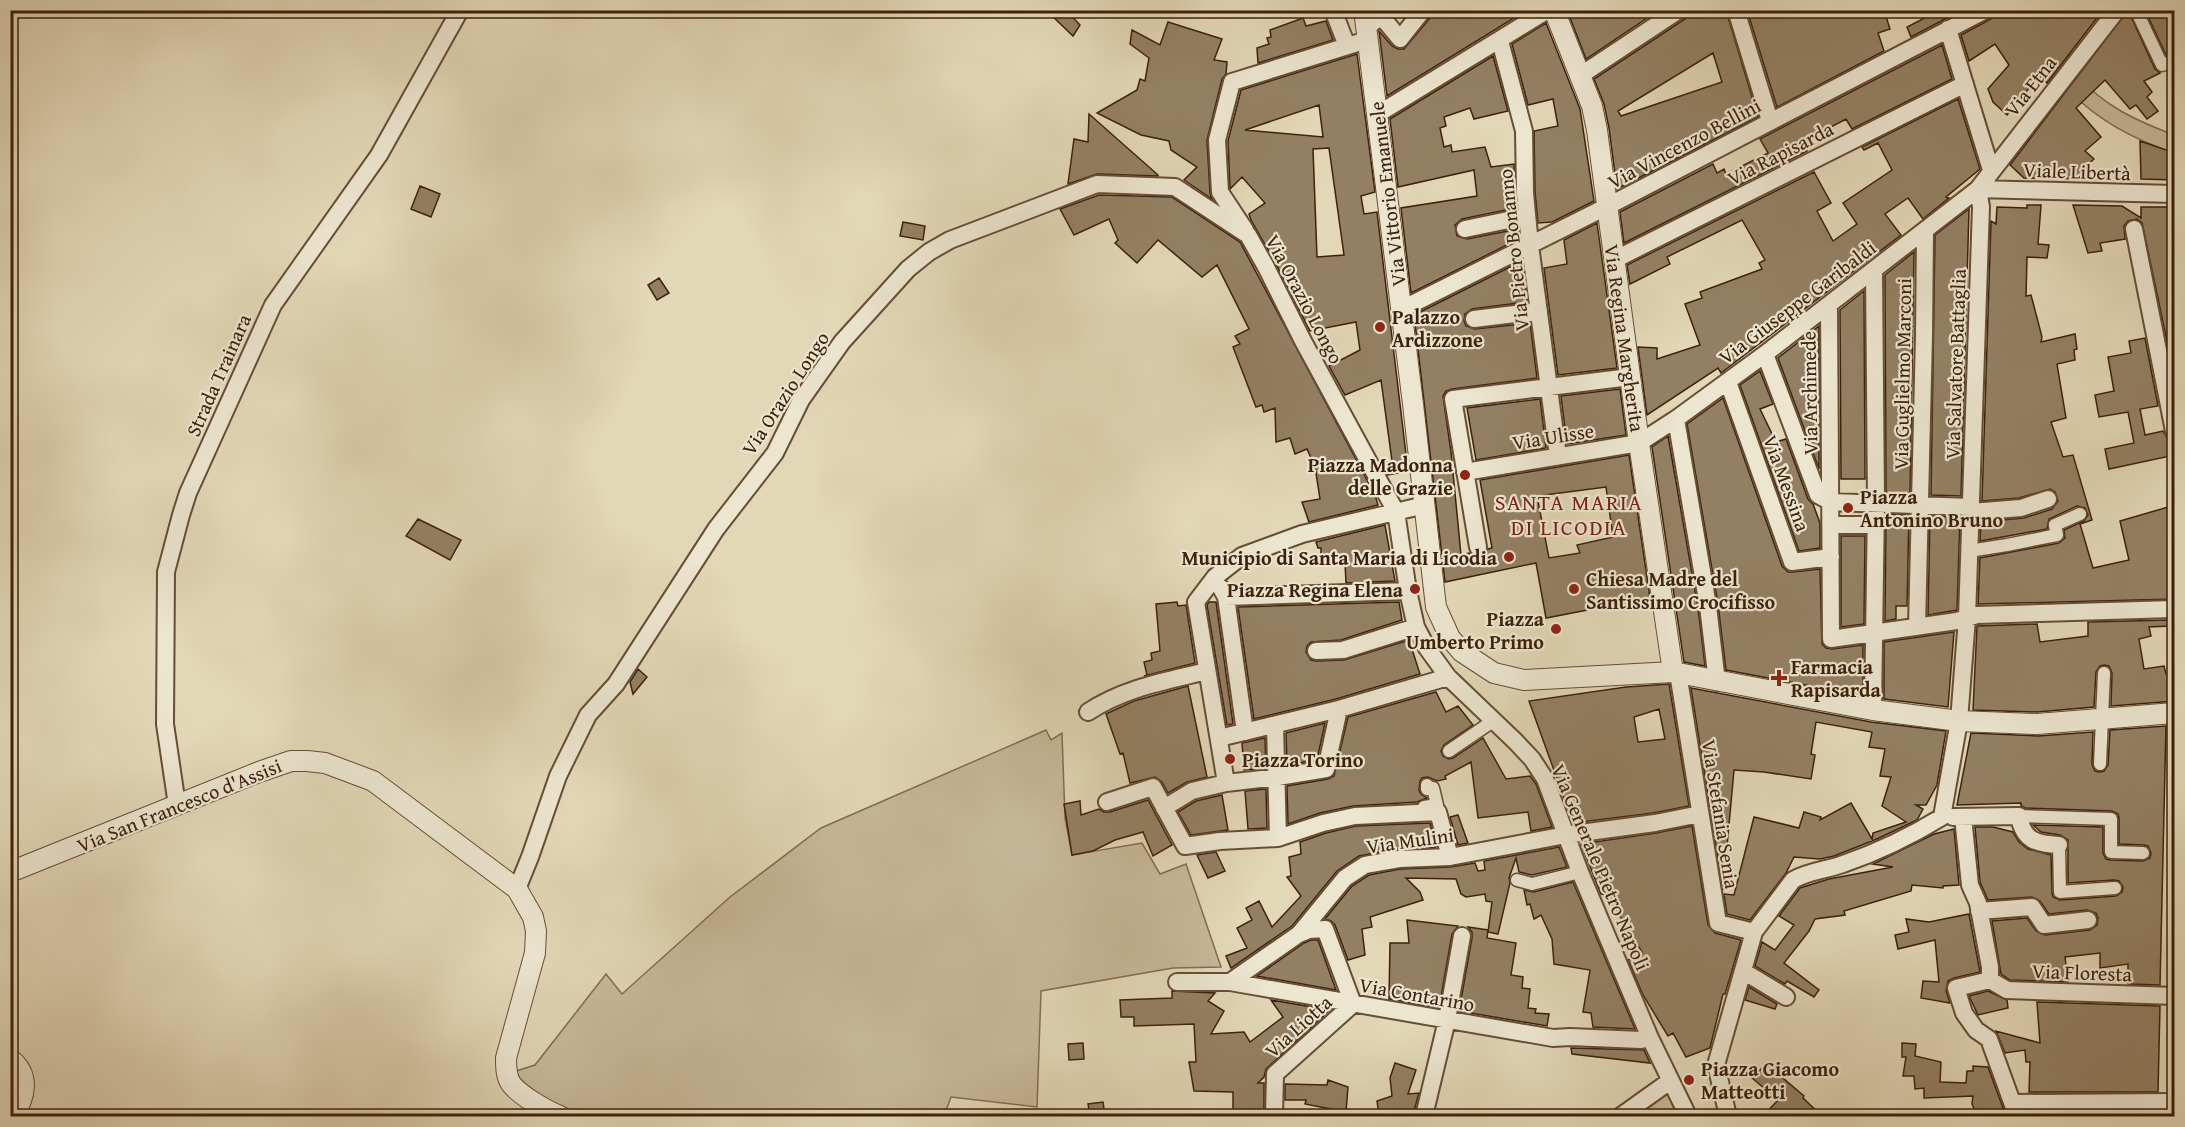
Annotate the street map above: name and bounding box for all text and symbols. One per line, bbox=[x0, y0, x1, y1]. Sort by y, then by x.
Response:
street label: Via Etna bbox=[1997, 49, 2063, 123]
street label: Via Vincenzo Bellini bbox=[1602, 90, 1766, 196]
street label: Via Vittorio Emanuele bbox=[1361, 100, 1413, 288]
street label: Via Rapisarda bbox=[1722, 114, 1839, 192]
street label: Viale Libertà bbox=[2023, 155, 2132, 187]
street label: Via Pietro Bonanno bbox=[1490, 168, 1536, 332]
street label: Via Orazio Longo bbox=[1259, 229, 1351, 369]
street label: Via Giuseppe Garibaldi bbox=[1712, 233, 1882, 371]
street label: Via Regina Margherita bbox=[1597, 242, 1653, 434]
street label: Via Salvatore Battaglia bbox=[1937, 268, 1973, 460]
street label: Via Guglielmo Marconi bbox=[1886, 277, 1918, 470]
place label: Palazzo Ardizzone bbox=[1392, 302, 1483, 354]
street label: Strada Trainara bbox=[178, 309, 258, 441]
marker: Palazzo Ardizzone bbox=[1373, 320, 1387, 334]
street label: Via Orazio Longo bbox=[734, 325, 836, 461]
street label: Via Archimede bbox=[1793, 331, 1825, 455]
street label: Via Ulisse bbox=[1510, 415, 1596, 457]
street label: Via Messina bbox=[1756, 431, 1818, 536]
place label: Piazza Madonna delle Grazie bbox=[1308, 450, 1454, 502]
marker: Piazza Madonna delle Grazie bbox=[1458, 468, 1472, 482]
place label: Piazza Antonino Bruno bbox=[1860, 482, 2004, 534]
district label: SANTA MARIA DI LICODIA bbox=[1495, 486, 1643, 543]
marker: Piazza Antonino Bruno bbox=[1841, 501, 1855, 515]
place label: Municipio di Santa Maria di Licodia bbox=[1181, 543, 1498, 572]
marker: Municipio di Santa Maria di Licodia bbox=[1502, 550, 1516, 564]
place label: Chiesa Madre del Santissimo Crocifisso bbox=[1586, 564, 1776, 616]
place label: Piazza Regina Elena bbox=[1227, 575, 1404, 604]
marker: Piazza Regina Elena bbox=[1408, 582, 1422, 596]
marker: Chiesa Madre del Santissimo Crocifisso bbox=[1567, 582, 1581, 596]
place label: Piazza Umberto Primo bbox=[1406, 604, 1545, 656]
marker: Piazza Umberto Primo bbox=[1549, 622, 1563, 636]
place label: Farmacia Rapisarda bbox=[1791, 652, 1882, 704]
marker: Farmacia Rapisarda bbox=[1772, 671, 1786, 685]
street label: Via Stefania Senia bbox=[1695, 737, 1747, 891]
place label: Piazza Torino bbox=[1242, 745, 1364, 774]
street label: Via San Francesco d'Assisi bbox=[72, 750, 286, 859]
marker: Piazza Torino bbox=[1223, 752, 1237, 766]
street label: Via Generale Pietro Napoli bbox=[1544, 759, 1658, 975]
street label: Via Mulini bbox=[1364, 819, 1456, 860]
street label: Via Floresta bbox=[2032, 956, 2133, 988]
street label: Via Contarino bbox=[1357, 970, 1477, 1018]
street label: Via Liotta bbox=[1258, 988, 1338, 1064]
place label: Piazza Giacomo Matteotti bbox=[1701, 1054, 1839, 1106]
marker: Piazza Giacomo Matteotti bbox=[1682, 1073, 1696, 1087]

